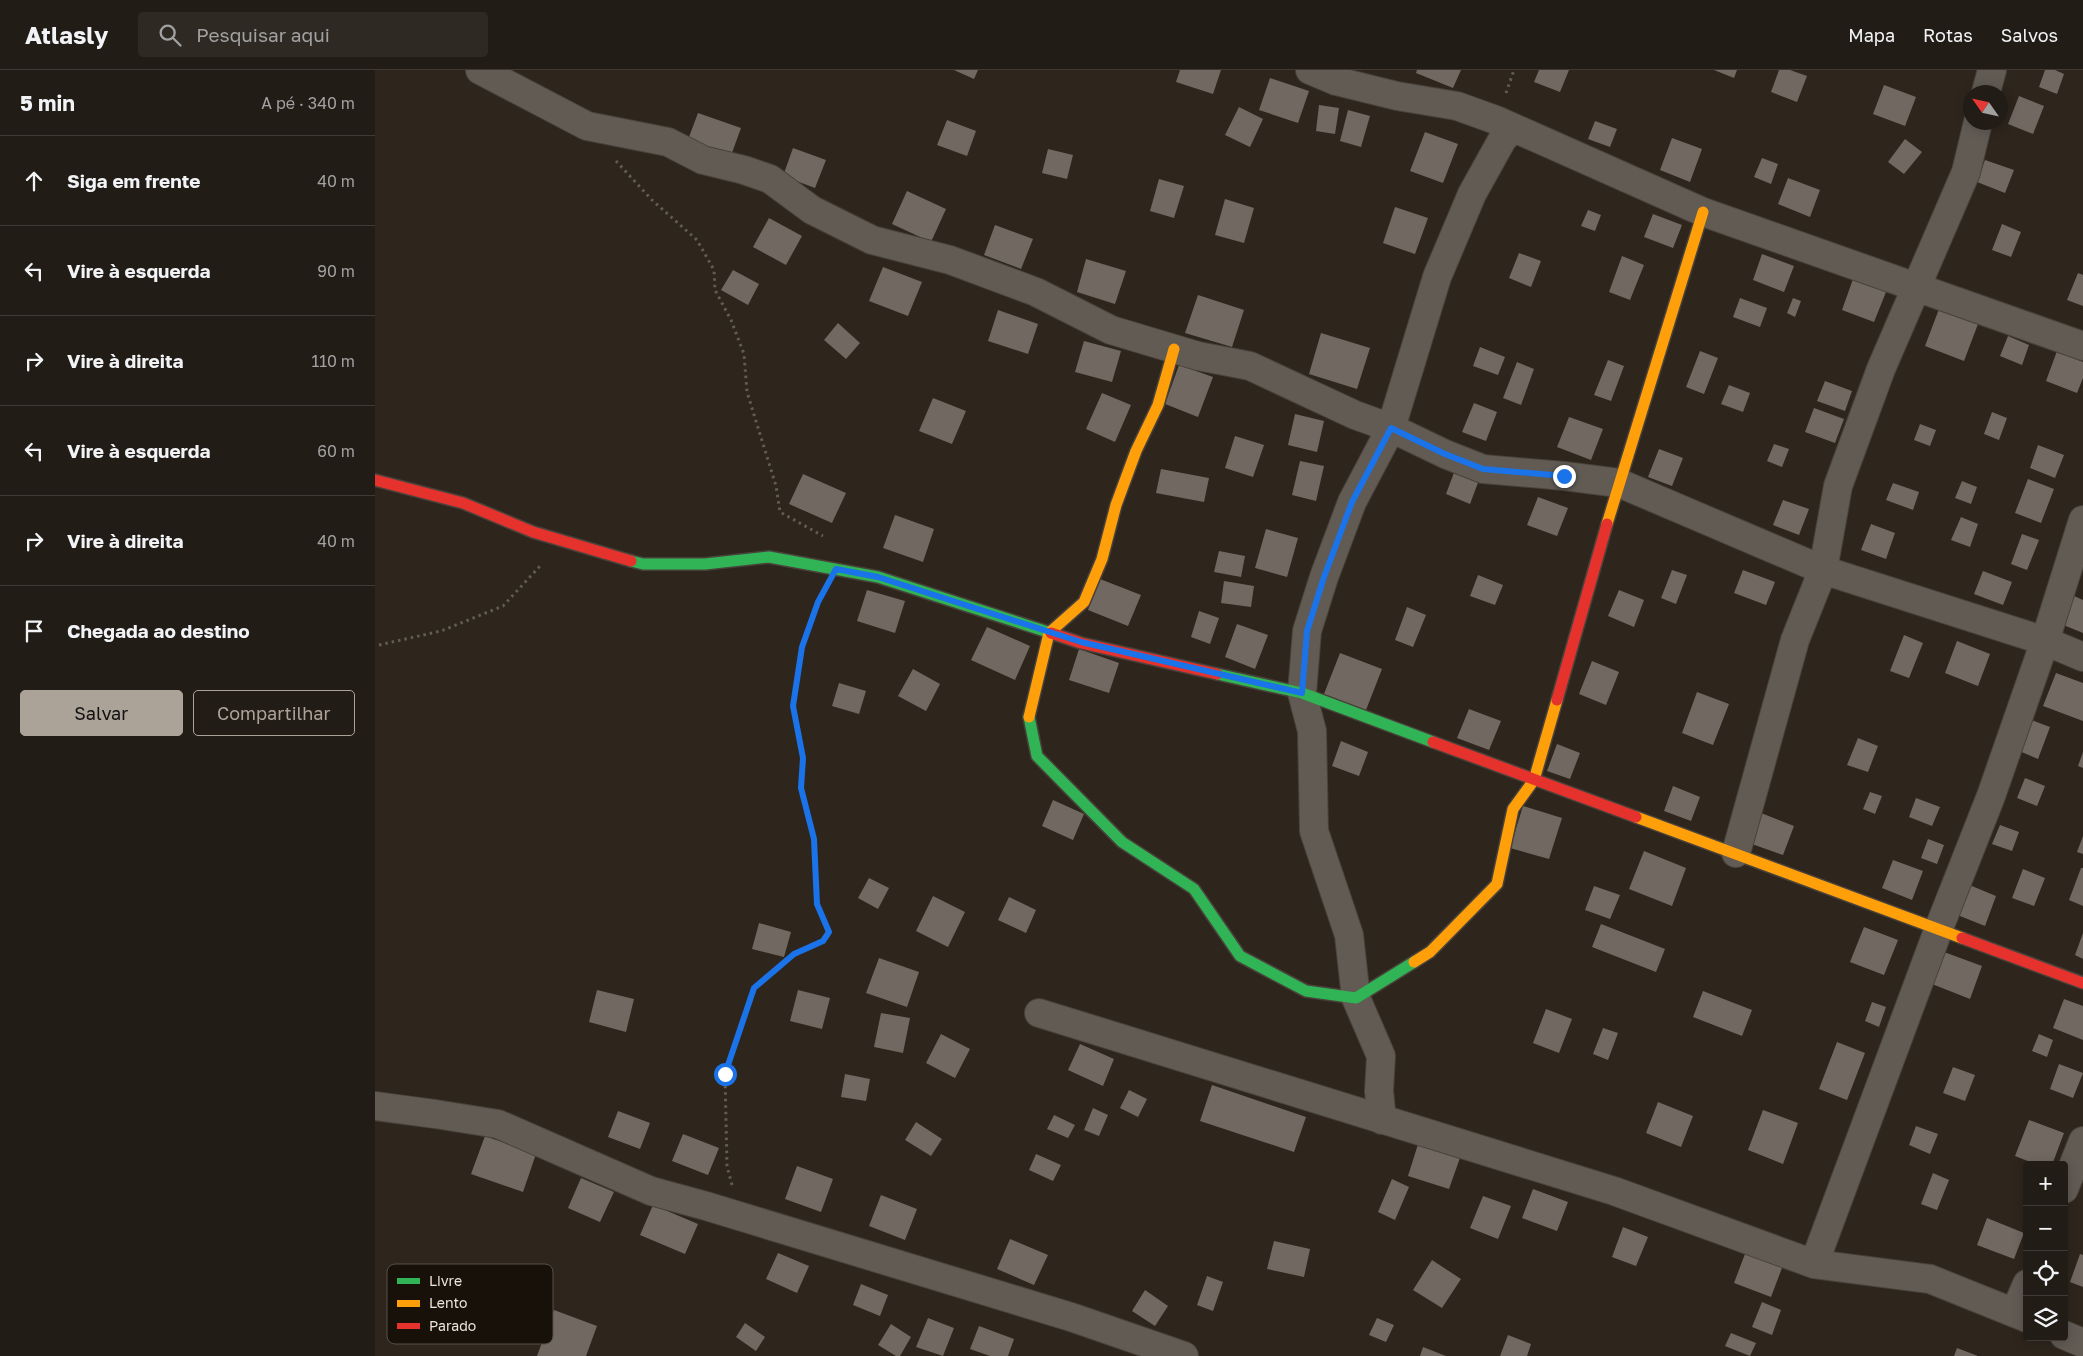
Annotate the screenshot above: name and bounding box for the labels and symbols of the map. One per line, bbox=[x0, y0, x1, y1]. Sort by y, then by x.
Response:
north arrow bbox=[1963, 85, 2008, 130]
route end bbox=[1553, 465, 1576, 488]
route start bbox=[714, 1063, 737, 1086]
legend bbox=[387, 1264, 553, 1344]
text: Livre bbox=[429, 1272, 462, 1289]
text: Lento bbox=[429, 1294, 467, 1311]
text: Parado bbox=[429, 1317, 476, 1334]

